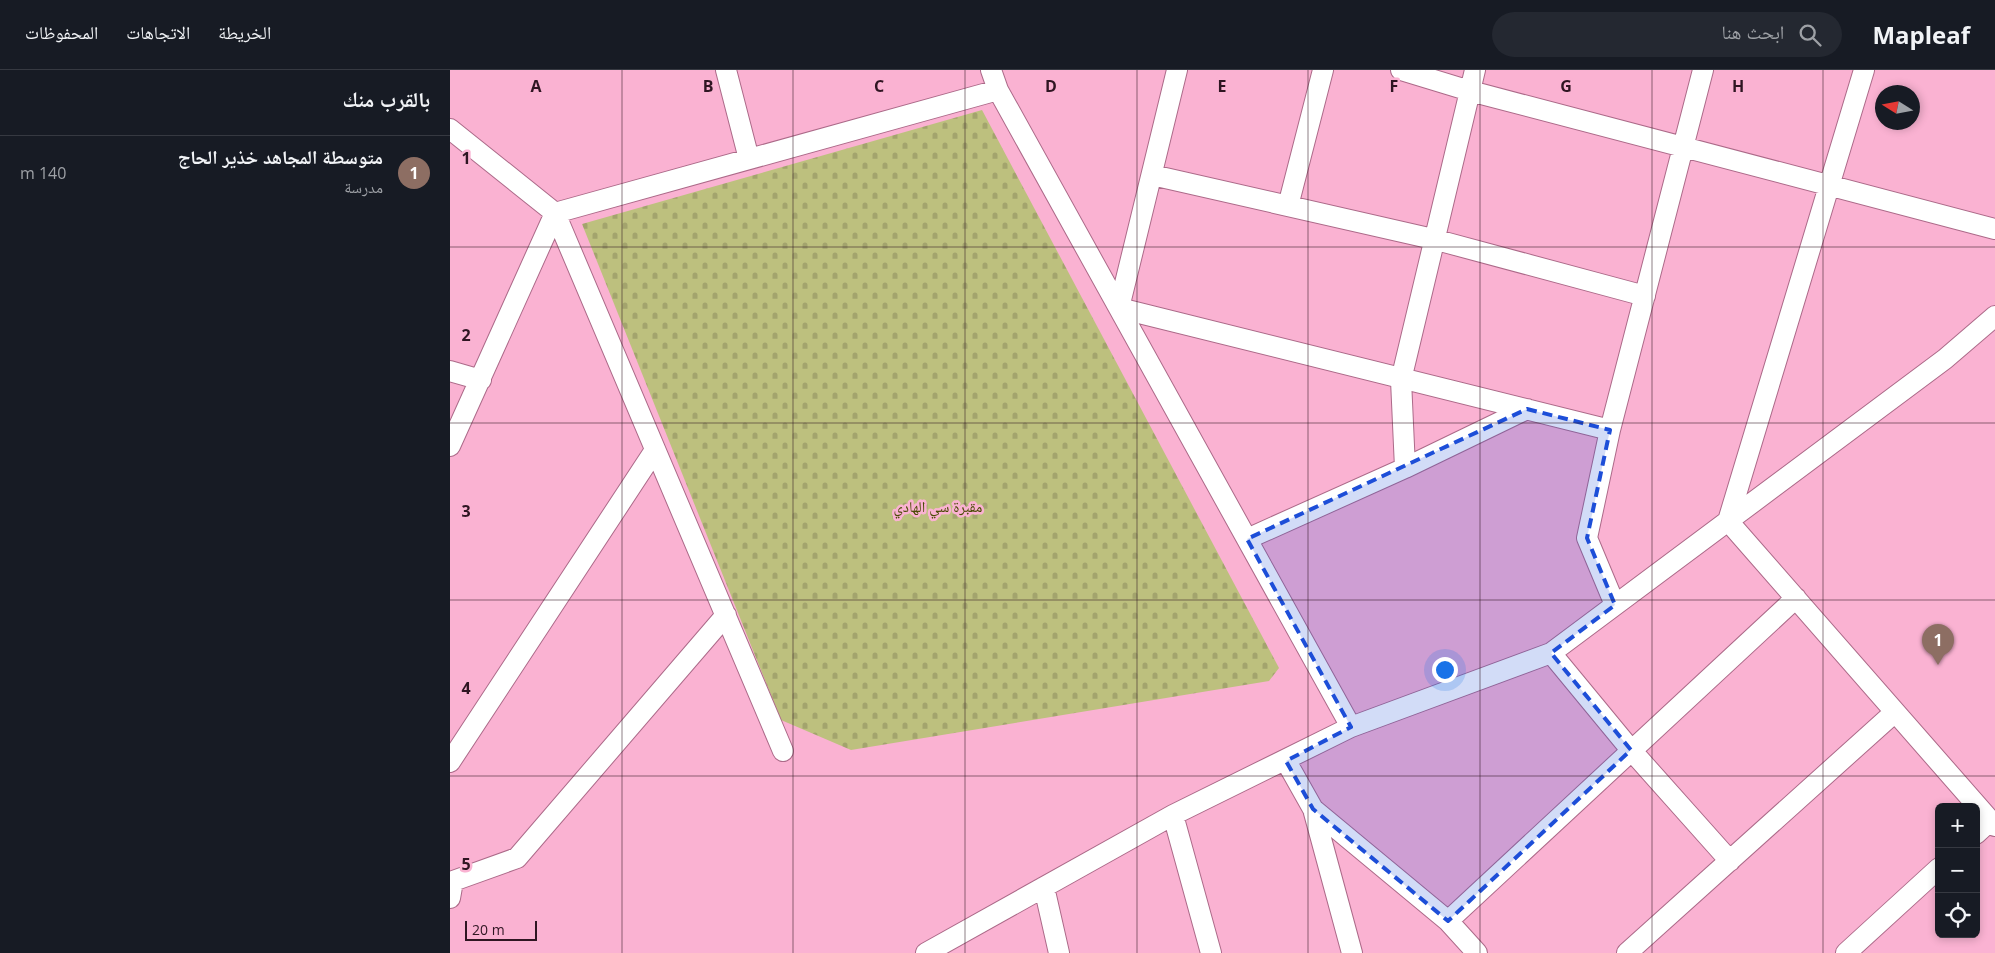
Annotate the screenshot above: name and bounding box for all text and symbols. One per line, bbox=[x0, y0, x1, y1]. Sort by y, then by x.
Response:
search box bbox=[1492, 12, 1842, 57]
text: Mapleaf bbox=[1872, 18, 1970, 51]
text: ابحث هنا bbox=[1722, 19, 1784, 45]
text: المحفوظات bbox=[25, 20, 98, 44]
text: الاتجاهات bbox=[126, 20, 190, 44]
text: الخريطة bbox=[218, 20, 271, 44]
icon: search bbox=[1796, 21, 1824, 49]
text: A bbox=[530, 75, 542, 97]
text: B bbox=[703, 75, 713, 97]
text: C bbox=[874, 75, 884, 97]
text: D bbox=[1045, 75, 1057, 97]
text: E bbox=[1218, 75, 1227, 97]
text: F bbox=[1390, 75, 1398, 97]
text: G bbox=[1560, 75, 1572, 97]
text: H bbox=[1732, 75, 1744, 97]
text: بالقرب منك bbox=[343, 85, 430, 113]
north arrow bbox=[1875, 85, 1920, 130]
text: متوسطة المجاهد خذير الحاج bbox=[178, 144, 383, 170]
text: 1 bbox=[461, 147, 471, 169]
text: 140 m bbox=[20, 162, 66, 184]
text: 1 bbox=[409, 162, 419, 184]
text: مدرسة bbox=[344, 176, 383, 198]
text: 2 bbox=[461, 324, 471, 346]
park label: مقبرة سي الهادي bbox=[894, 496, 983, 519]
text: 3 bbox=[461, 500, 471, 522]
pin: 1 bbox=[1922, 624, 1954, 665]
your location bbox=[1432, 657, 1458, 683]
text: 4 bbox=[461, 677, 471, 699]
map controls bbox=[1935, 803, 1980, 938]
button: + bbox=[1935, 803, 1980, 848]
button: − bbox=[1935, 848, 1980, 893]
text: 5 bbox=[461, 853, 471, 875]
button: locate bbox=[1935, 893, 1980, 938]
scale bar bbox=[465, 918, 538, 941]
text: 20 m bbox=[472, 920, 505, 939]

